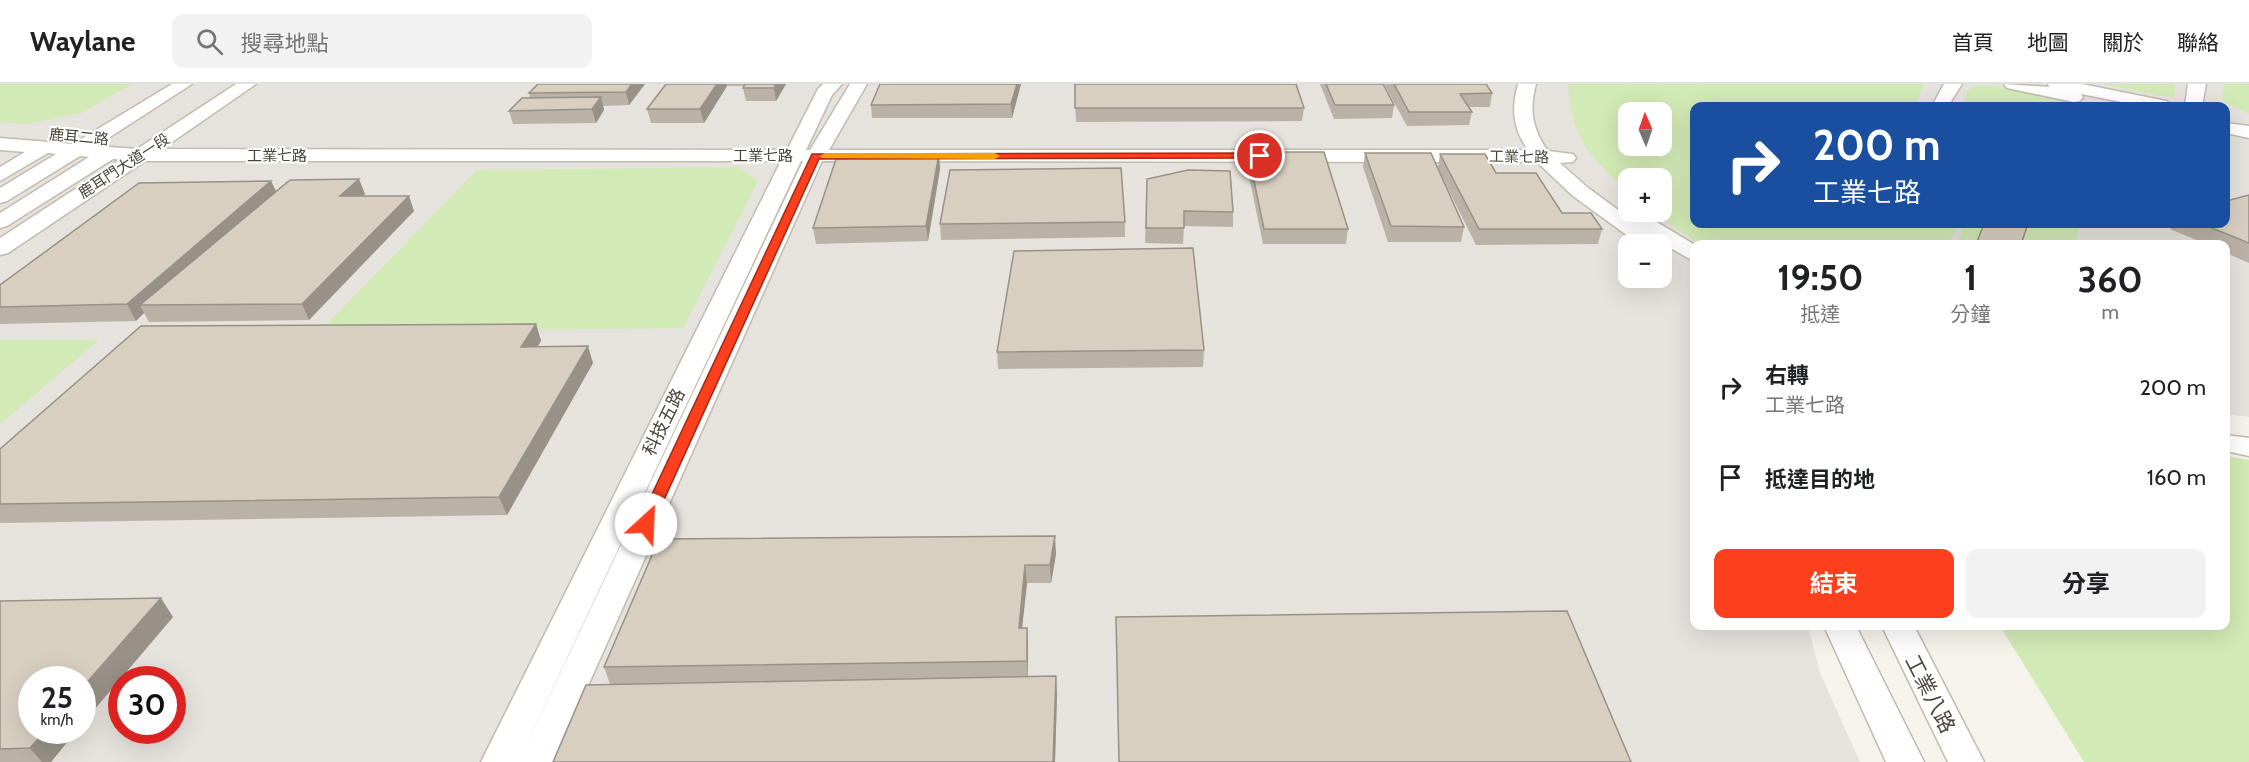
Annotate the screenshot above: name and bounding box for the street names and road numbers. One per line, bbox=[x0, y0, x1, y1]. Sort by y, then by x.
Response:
street label: 鹿耳二路 bbox=[48, 125, 110, 149]
street label: 鹿耳門大道一段 bbox=[75, 130, 173, 202]
street label: 工業七路 bbox=[247, 147, 307, 165]
street label: 工業七路 bbox=[733, 147, 793, 165]
street label: 工業七路 bbox=[1489, 147, 1549, 167]
street label: 科技五路 bbox=[638, 385, 690, 459]
street label: 工業八路 bbox=[1900, 651, 1961, 737]

